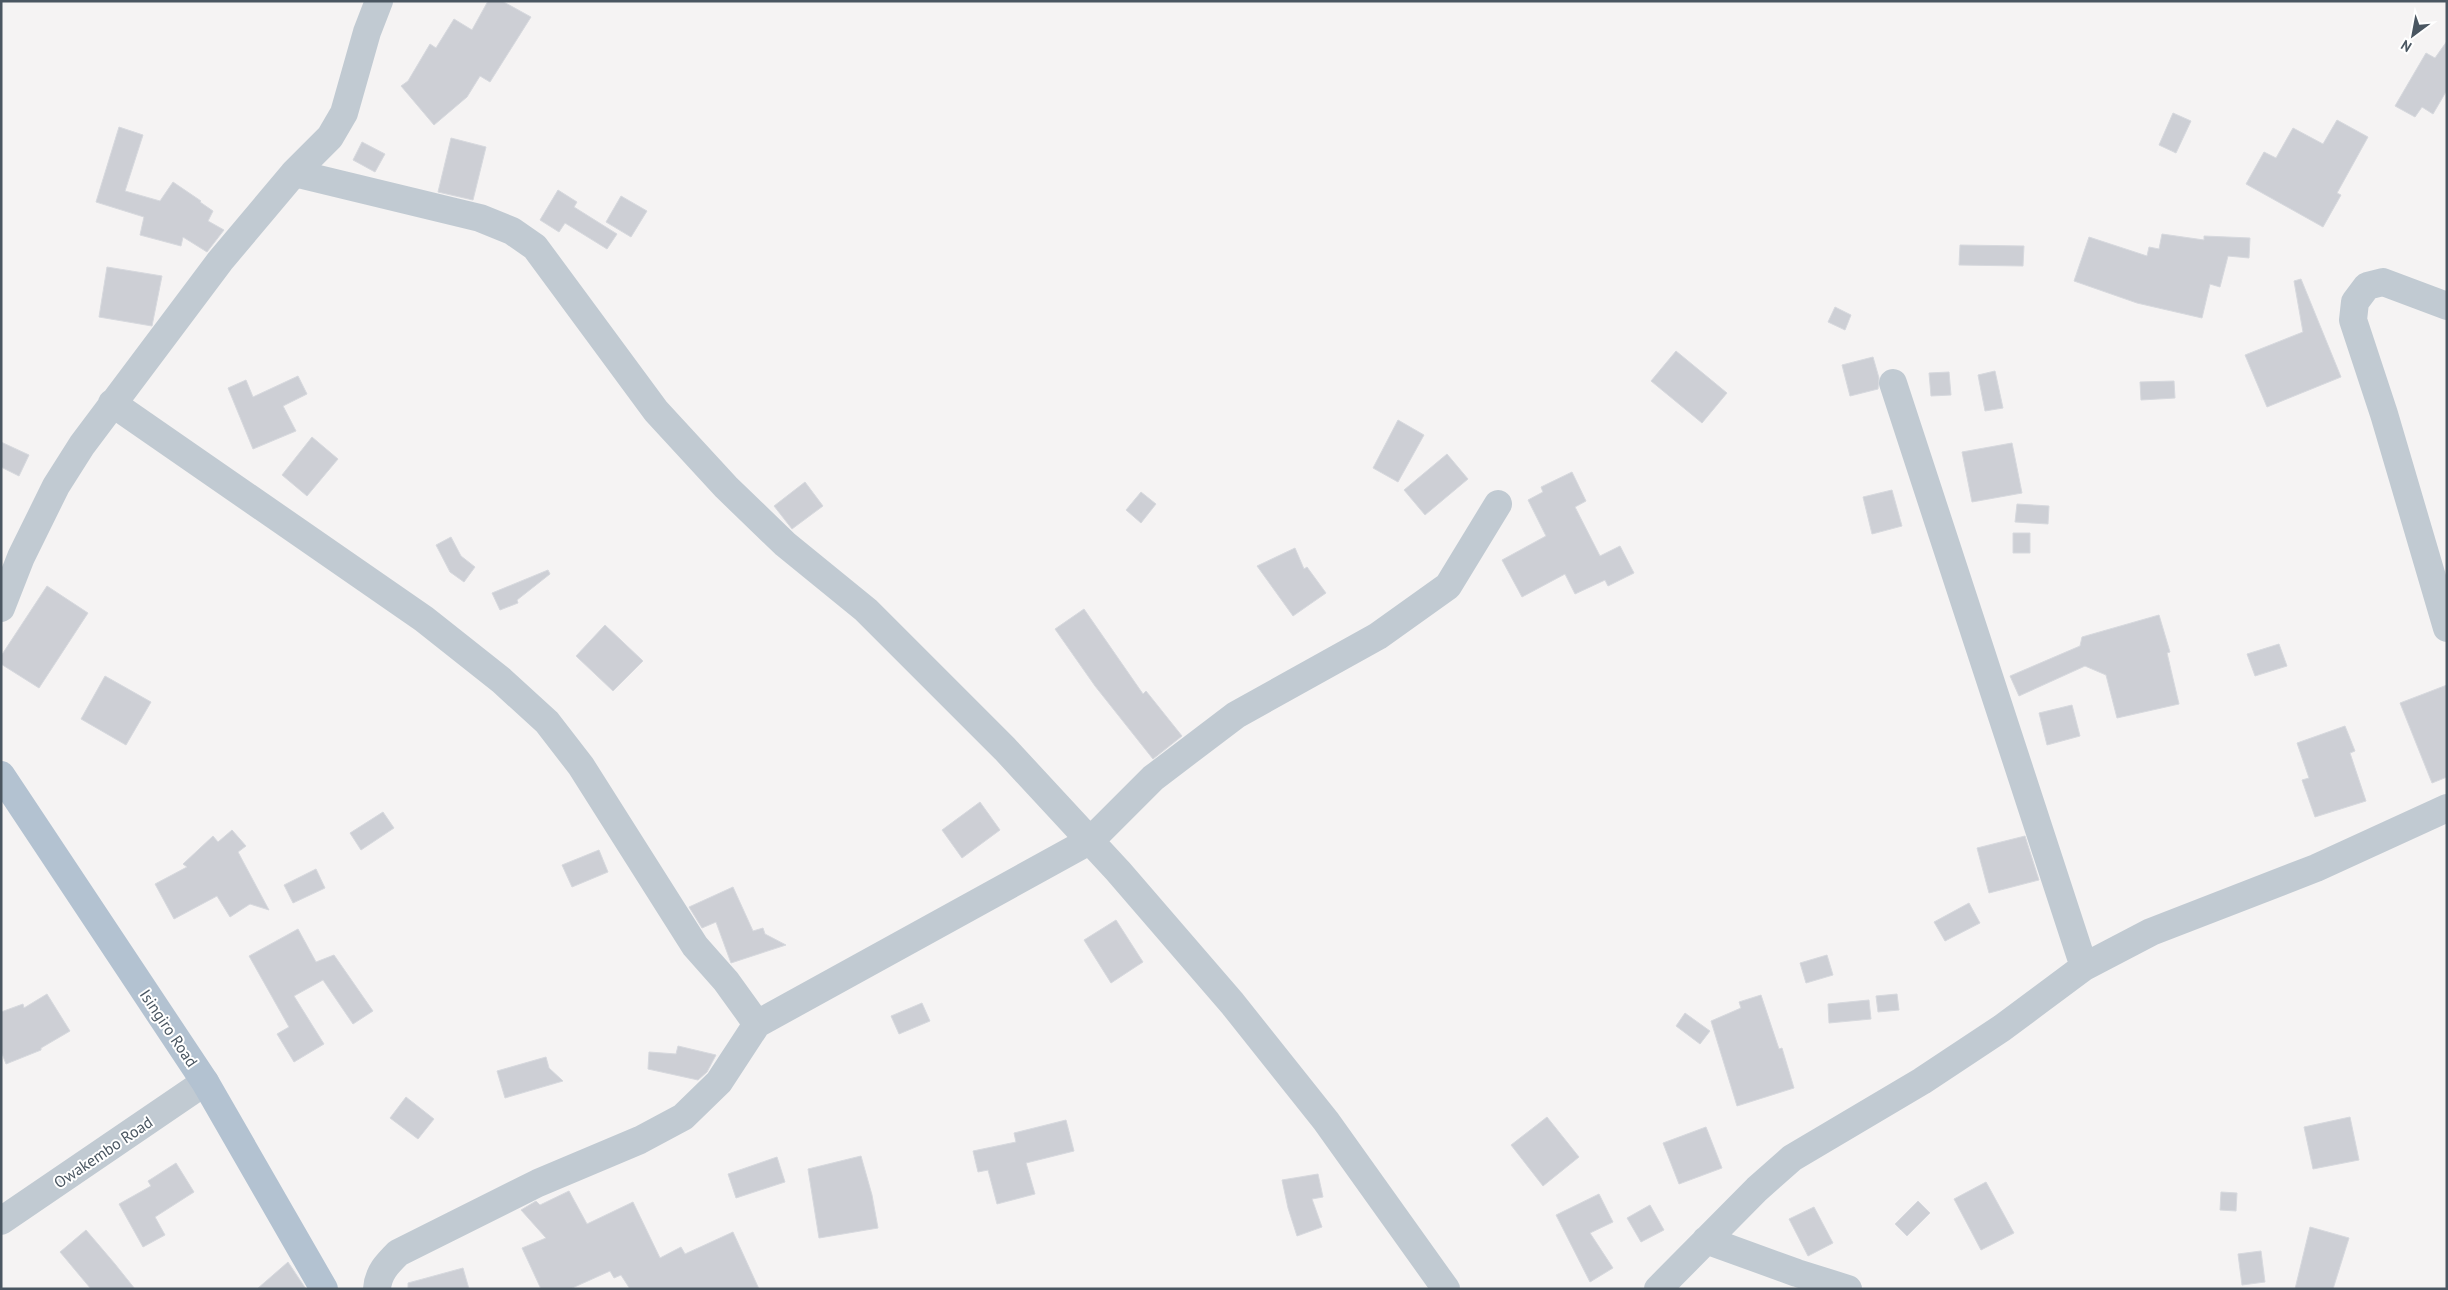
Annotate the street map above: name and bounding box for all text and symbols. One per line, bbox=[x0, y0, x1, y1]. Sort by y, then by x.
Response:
north arrow bbox=[2388, 10, 2438, 60]
text: N bbox=[2397, 36, 2415, 56]
street label: Isingiro Road bbox=[136, 985, 202, 1071]
street label: Owakembo Road bbox=[50, 1112, 156, 1192]

